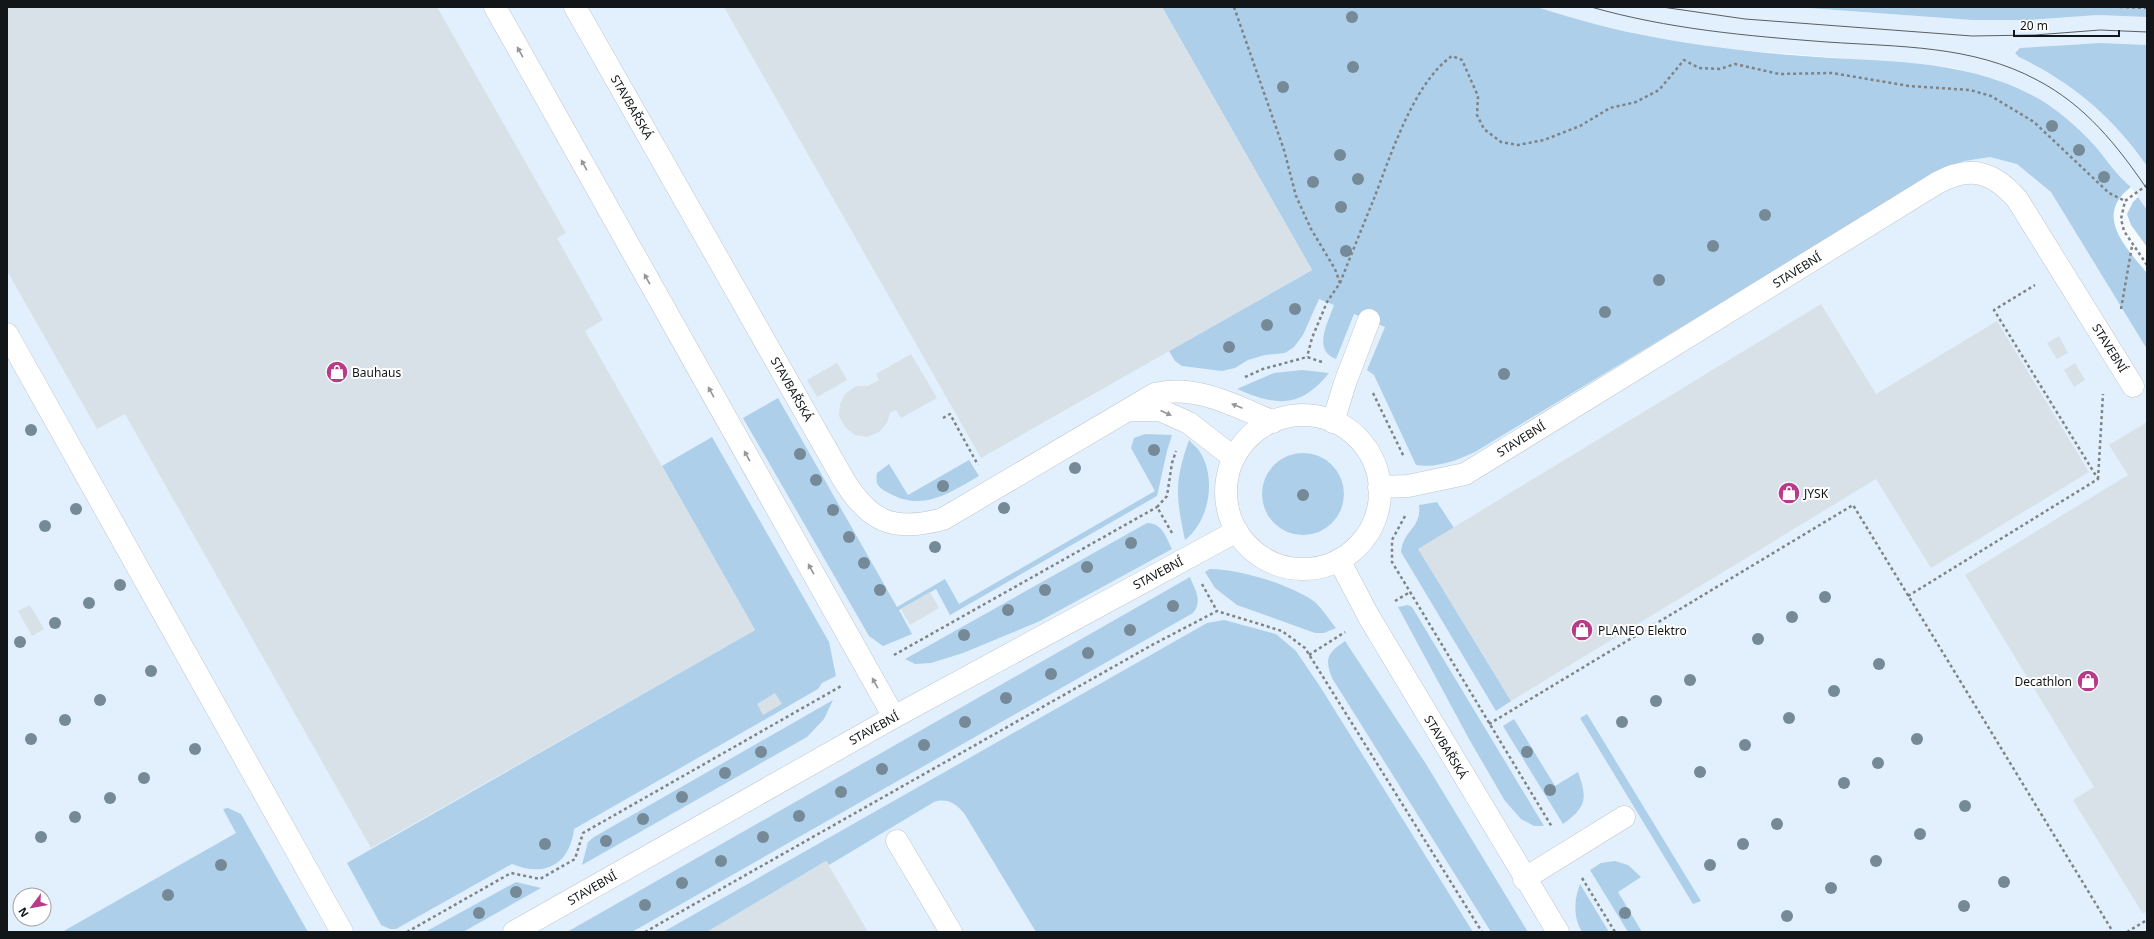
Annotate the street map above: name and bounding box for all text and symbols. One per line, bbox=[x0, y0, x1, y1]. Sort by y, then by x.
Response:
scale bar bbox=[2014, 12, 2119, 38]
text: 20 m bbox=[2020, 17, 2048, 34]
one-way arrow bbox=[517, 46, 524, 58]
street label: STAVBAŘSKÁ bbox=[607, 72, 657, 142]
one-way arrow bbox=[580, 159, 587, 171]
street label: STAVEBNÍ bbox=[1769, 248, 1825, 292]
one-way arrow bbox=[644, 273, 651, 285]
street label: STAVEBNÍ bbox=[2088, 320, 2132, 376]
street label: STAVBAŘSKÁ bbox=[767, 354, 817, 424]
shop icon: Bauhaus bbox=[324, 359, 350, 385]
place label: Bauhaus bbox=[352, 364, 402, 381]
one-way arrow bbox=[707, 386, 714, 398]
one-way arrow bbox=[1231, 403, 1243, 409]
one-way arrow bbox=[1161, 410, 1172, 416]
street label: STAVEBNÍ bbox=[1493, 417, 1549, 461]
one-way arrow bbox=[743, 450, 750, 462]
shop icon: JYSK bbox=[1776, 480, 1802, 506]
place label: JYSK bbox=[1803, 485, 1829, 502]
street label: STAVEBNÍ bbox=[1130, 553, 1186, 593]
one-way arrow bbox=[807, 564, 814, 575]
shop icon: PLANEO Elektro bbox=[1569, 617, 1595, 643]
place label: PLANEO Elektro bbox=[1598, 622, 1687, 639]
shop icon: Decathlon bbox=[2075, 668, 2101, 694]
place label: Decathlon bbox=[2014, 673, 2072, 690]
one-way arrow bbox=[871, 677, 878, 689]
street label: STAVEBNÍ bbox=[846, 707, 902, 749]
street label: STAVBAŘSKÁ bbox=[1420, 712, 1472, 782]
street label: STAVEBNÍ bbox=[564, 867, 620, 909]
north arrow bbox=[12, 887, 52, 927]
text: N bbox=[14, 905, 32, 920]

